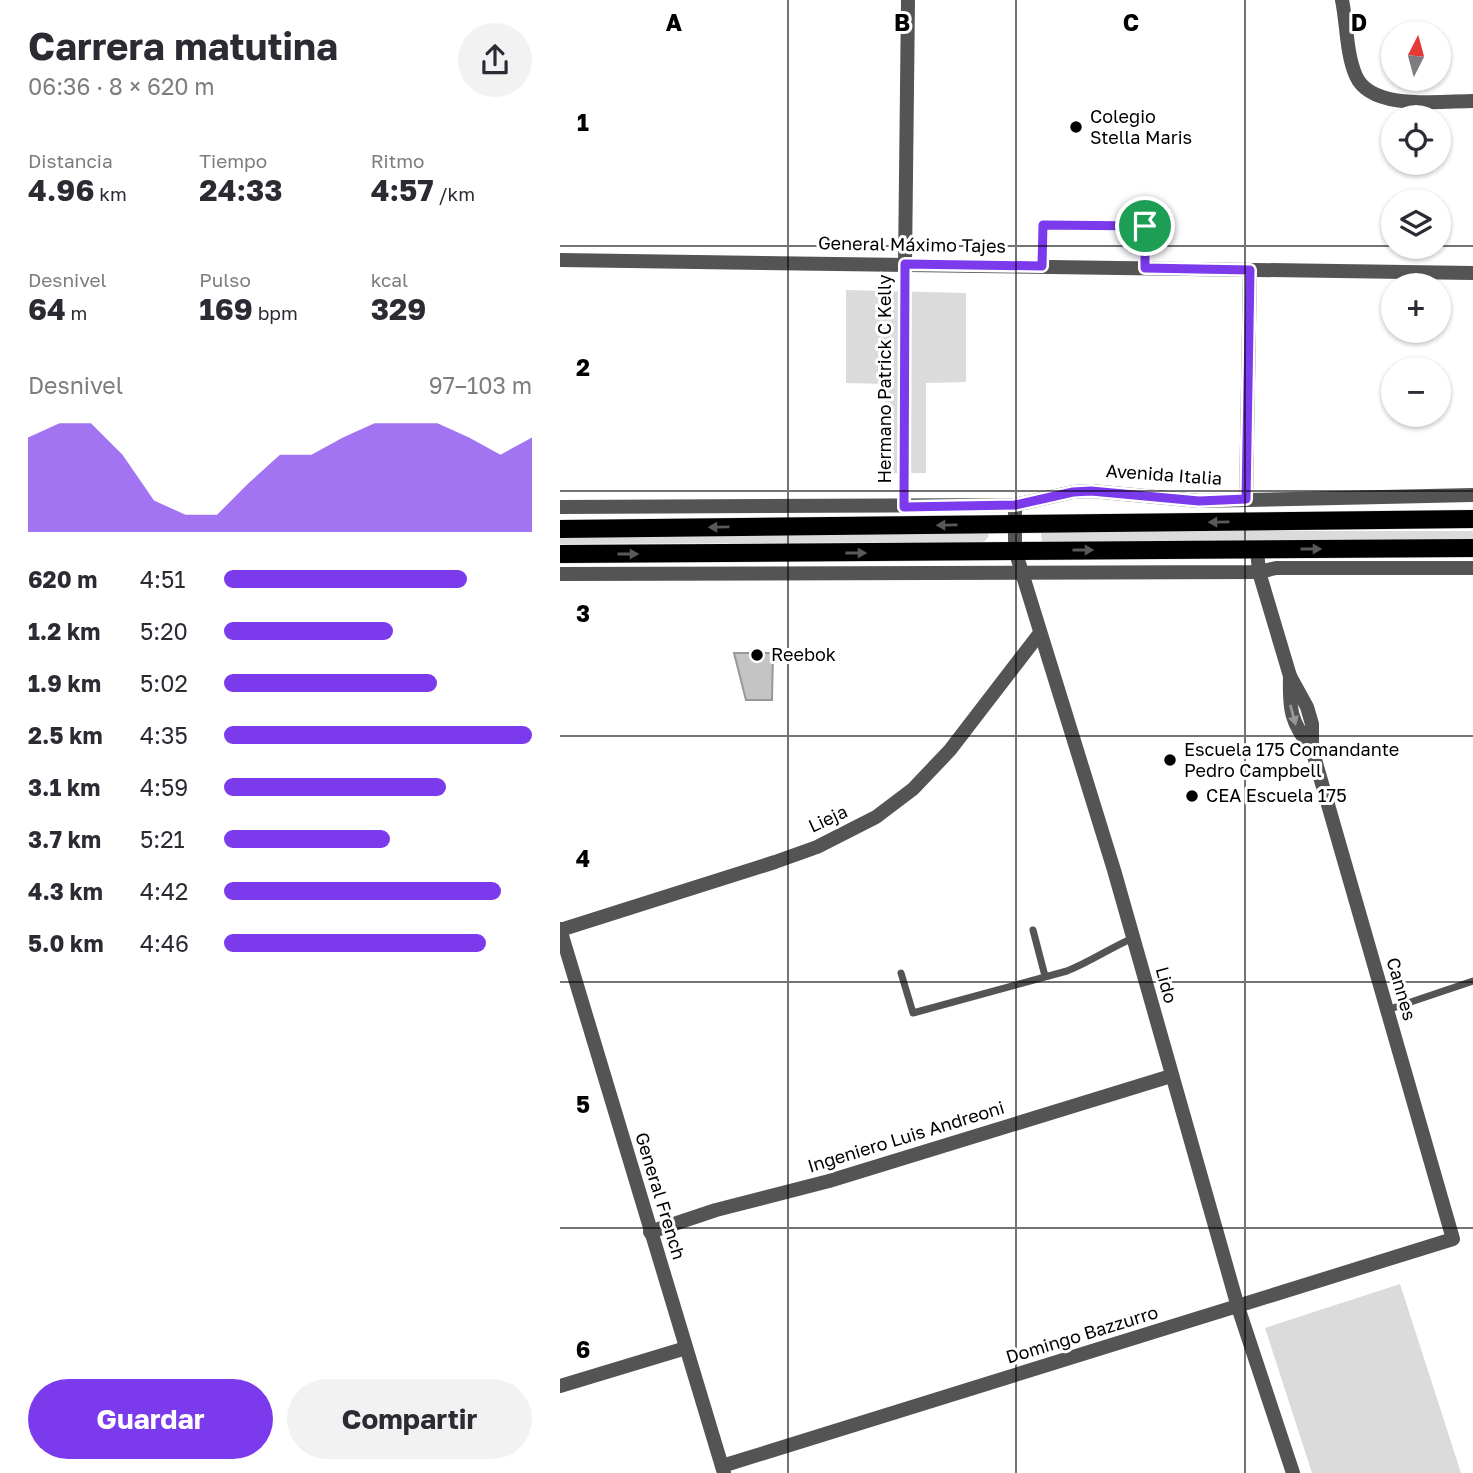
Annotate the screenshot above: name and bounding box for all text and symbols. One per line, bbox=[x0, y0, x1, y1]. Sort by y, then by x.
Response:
text: A bbox=[666, 8, 683, 36]
text: B bbox=[894, 8, 910, 36]
text: C bbox=[1123, 8, 1139, 36]
text: D bbox=[1351, 8, 1367, 36]
north arrow bbox=[1381, 21, 1451, 91]
map controls bbox=[1381, 21, 1451, 427]
text: Carrera matutina bbox=[28, 23, 338, 68]
button: share bbox=[458, 23, 532, 97]
text: 06:36 · 8 × 620 m bbox=[28, 72, 215, 100]
place label: Colegio Stella Maris bbox=[1090, 105, 1192, 148]
button: locate bbox=[1381, 105, 1451, 175]
text: 1 bbox=[577, 108, 589, 136]
marker: Colegio Stella Maris bbox=[1068, 119, 1084, 135]
text: Distancia bbox=[28, 149, 113, 172]
text: Tiempo bbox=[199, 149, 267, 172]
text: Ritmo bbox=[371, 149, 424, 172]
text: 4.96 bbox=[28, 172, 94, 208]
text: 24:33 bbox=[199, 172, 283, 208]
text: 4:57 bbox=[371, 172, 434, 208]
text: km bbox=[94, 182, 127, 205]
text: /km bbox=[434, 182, 475, 205]
button: layers bbox=[1381, 189, 1451, 259]
pin bbox=[1115, 196, 1175, 256]
icon: arrive bbox=[1126, 207, 1164, 245]
street label: General Máximo Tajes bbox=[818, 231, 1006, 257]
text: Desnivel bbox=[28, 268, 107, 291]
text: Pulso bbox=[199, 268, 251, 291]
text: kcal bbox=[371, 268, 408, 291]
button: + bbox=[1381, 273, 1451, 343]
street label: Hermano Patrick C Kelly bbox=[873, 274, 895, 484]
text: 64 bbox=[28, 291, 66, 327]
text: 169 bbox=[199, 291, 253, 327]
text: 329 bbox=[371, 291, 426, 327]
text: m bbox=[66, 301, 87, 324]
text: bpm bbox=[253, 301, 298, 324]
text: 2 bbox=[576, 353, 590, 381]
button: − bbox=[1381, 357, 1451, 427]
text: Desnivel bbox=[28, 371, 123, 399]
text: 97–103 m bbox=[429, 371, 532, 399]
street label: Avenida Italia bbox=[1105, 459, 1223, 489]
one-way arrow bbox=[1207, 516, 1229, 528]
one-way arrow bbox=[935, 519, 957, 531]
one-way arrow bbox=[708, 522, 730, 533]
one-way arrow bbox=[1300, 543, 1322, 555]
one-way arrow bbox=[1073, 544, 1095, 556]
one-way arrow bbox=[845, 547, 867, 559]
one-way arrow bbox=[617, 548, 639, 560]
text: 620 m bbox=[28, 565, 97, 593]
text: 4:51 bbox=[140, 565, 185, 593]
text: 3 bbox=[576, 599, 590, 627]
text: 1.2 km bbox=[28, 617, 100, 645]
text: 5:20 bbox=[140, 617, 188, 645]
place label: Reebok bbox=[771, 643, 836, 665]
marker: Reebok bbox=[749, 647, 765, 663]
text: 1.9 km bbox=[28, 669, 101, 697]
text: 5:02 bbox=[140, 669, 188, 697]
one-way arrow bbox=[1288, 705, 1299, 727]
text: 2.5 km bbox=[28, 721, 103, 749]
text: 4:35 bbox=[140, 721, 188, 749]
place label: Escuela 175 Comandante Pedro Campbell bbox=[1184, 738, 1399, 781]
marker: Escuela 175 Comandante Pedro Campbell bbox=[1162, 752, 1178, 768]
text: 3.1 km bbox=[28, 773, 100, 801]
text: 4:59 bbox=[140, 773, 188, 801]
place label: CEA Escuela 175 bbox=[1206, 784, 1347, 806]
marker: CEA Escuela 175 bbox=[1184, 788, 1200, 804]
street label: Lieja bbox=[805, 800, 851, 837]
text: 3.7 km bbox=[28, 825, 101, 853]
text: 5:21 bbox=[140, 825, 185, 853]
text: 4 bbox=[576, 844, 590, 872]
text: 4.3 km bbox=[28, 877, 103, 905]
text: 4:42 bbox=[140, 877, 188, 905]
text: 5.0 km bbox=[28, 929, 104, 957]
text: 4:46 bbox=[140, 929, 189, 957]
street label: Cannes bbox=[1382, 955, 1421, 1023]
street label: Lido bbox=[1152, 964, 1182, 1005]
text: 5 bbox=[576, 1090, 590, 1118]
street label: Ingeniero Luis Andreoni bbox=[805, 1096, 1007, 1176]
street label: General French bbox=[631, 1129, 691, 1262]
street label: Domingo Bazzurro bbox=[1003, 1300, 1160, 1368]
text: 6 bbox=[576, 1335, 590, 1363]
button: Guardar bbox=[28, 1379, 273, 1459]
button: Compartir bbox=[287, 1379, 532, 1459]

